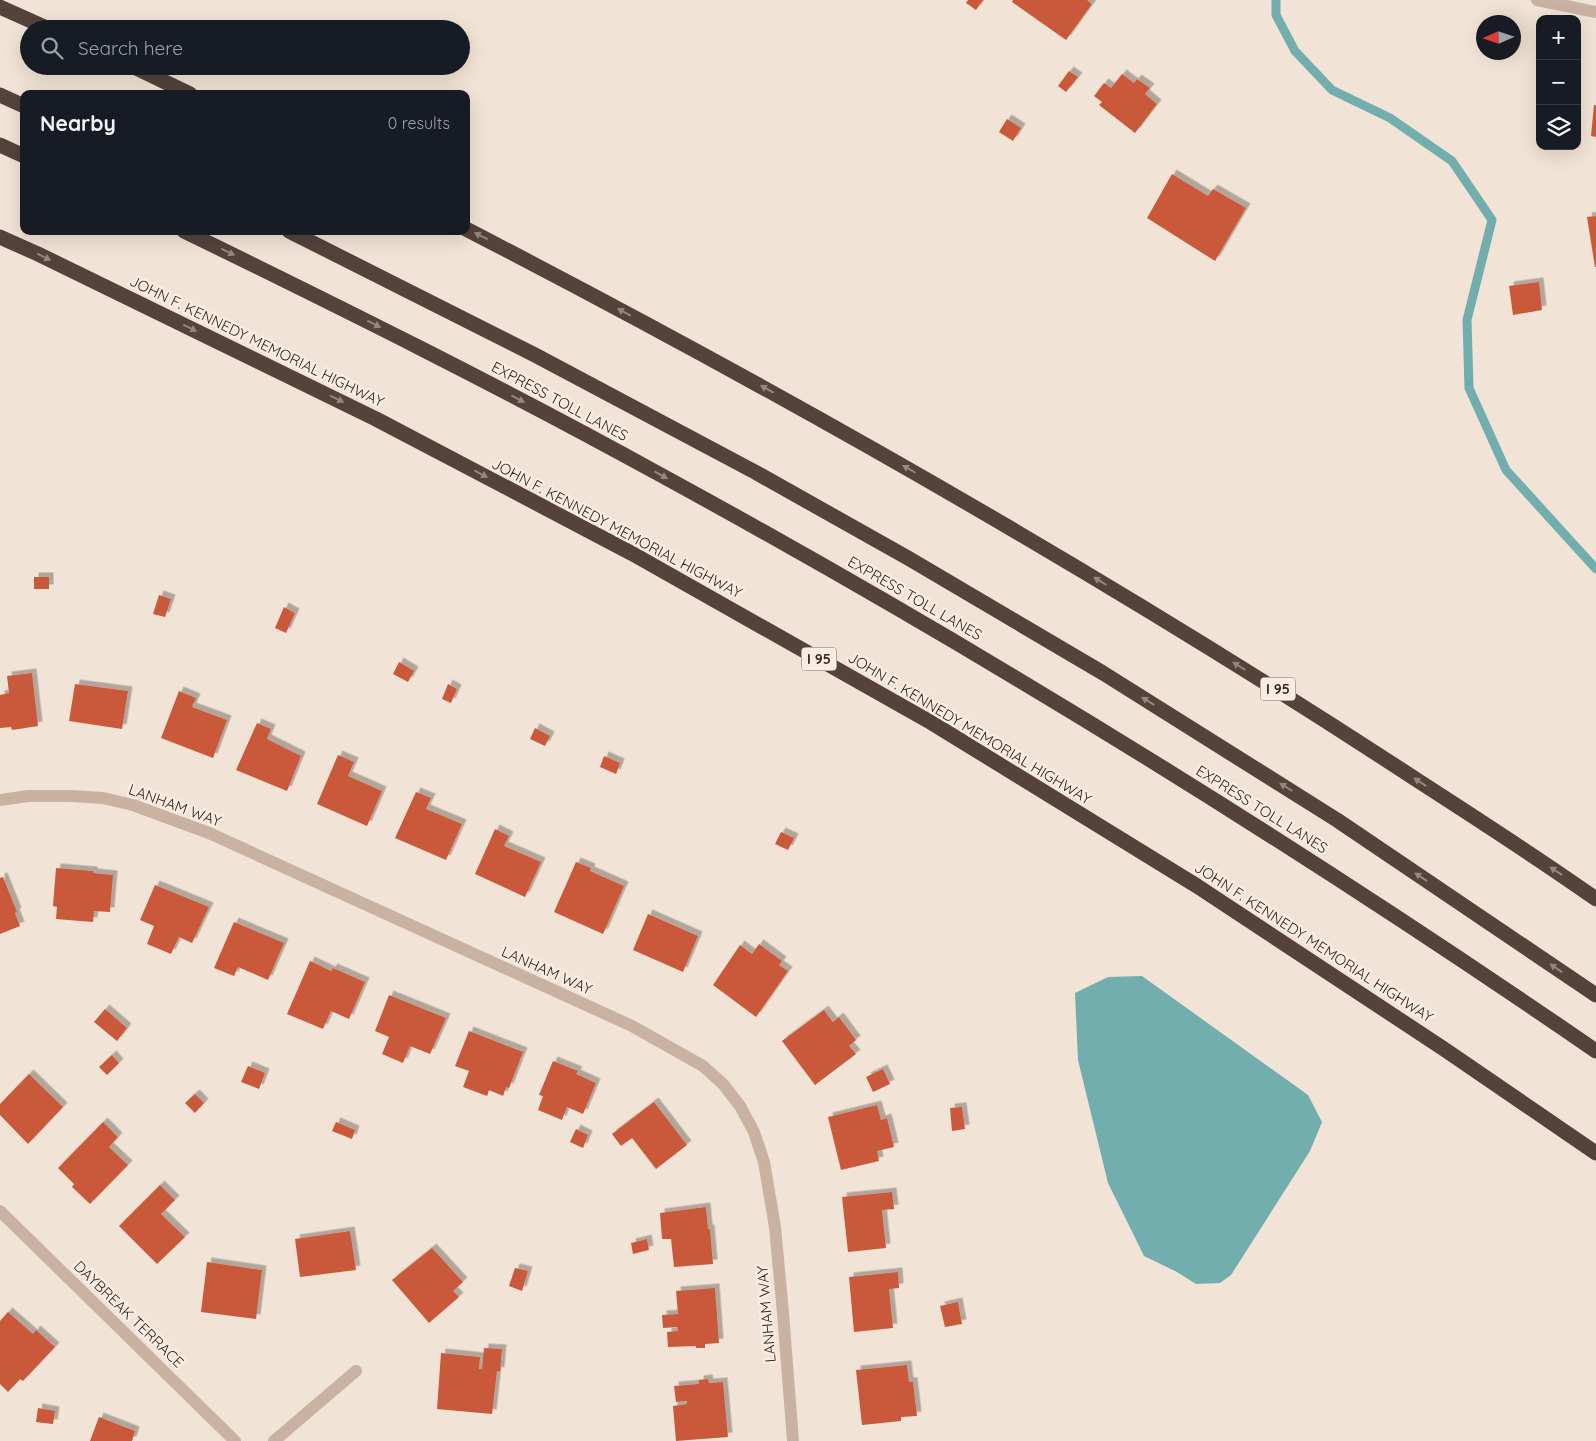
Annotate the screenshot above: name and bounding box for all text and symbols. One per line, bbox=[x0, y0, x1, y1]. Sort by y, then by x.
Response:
north arrow bbox=[1476, 15, 1521, 60]
map controls bbox=[1536, 15, 1581, 150]
button: + bbox=[1536, 15, 1581, 60]
search box bbox=[20, 20, 470, 75]
icon: search bbox=[38, 34, 66, 62]
text: Search here bbox=[78, 36, 183, 60]
button: − bbox=[1536, 60, 1581, 105]
button: layers bbox=[1536, 105, 1581, 150]
text: Nearby bbox=[40, 110, 116, 136]
text: 0 results bbox=[388, 113, 450, 133]
one-way arrow bbox=[473, 232, 488, 240]
one-way arrow bbox=[221, 249, 235, 257]
one-way arrow bbox=[37, 253, 52, 261]
street label: JOHN F. KENNEDY MEMORIAL HIGHWAY bbox=[127, 271, 388, 411]
one-way arrow bbox=[617, 308, 632, 316]
one-way arrow bbox=[366, 320, 381, 328]
one-way arrow bbox=[183, 324, 198, 332]
street label: EXPRESS TOLL LANES bbox=[488, 357, 632, 445]
one-way arrow bbox=[760, 385, 775, 393]
one-way arrow bbox=[511, 394, 525, 403]
one-way arrow bbox=[329, 395, 344, 403]
street label: JOHN F. KENNEDY MEMORIAL HIGHWAY bbox=[489, 454, 746, 603]
one-way arrow bbox=[902, 464, 916, 473]
one-way arrow bbox=[474, 470, 488, 478]
one-way arrow bbox=[654, 471, 669, 479]
street label: EXPRESS TOLL LANES bbox=[844, 552, 986, 644]
one-way arrow bbox=[1094, 576, 1107, 585]
road number: I 95 bbox=[802, 648, 836, 671]
street label: JOHN F. KENNEDY MEMORIAL HIGHWAY bbox=[845, 648, 1096, 809]
one-way arrow bbox=[1232, 661, 1246, 670]
road number: I 95 bbox=[1260, 678, 1296, 701]
one-way arrow bbox=[1141, 696, 1155, 705]
street label: EXPRESS TOLL LANES bbox=[1193, 761, 1331, 857]
one-way arrow bbox=[1413, 777, 1427, 786]
street label: LANHAM WAY bbox=[126, 779, 225, 831]
one-way arrow bbox=[1279, 783, 1292, 792]
street label: JOHN F. KENNEDY MEMORIAL HIGHWAY bbox=[1191, 858, 1437, 1027]
one-way arrow bbox=[1549, 866, 1563, 876]
one-way arrow bbox=[1414, 872, 1428, 882]
street label: LANHAM WAY bbox=[499, 942, 596, 999]
one-way arrow bbox=[1549, 963, 1562, 973]
street label: DAYBREAK TERRACE bbox=[70, 1256, 188, 1372]
street label: LANHAM WAY bbox=[752, 1264, 780, 1363]

